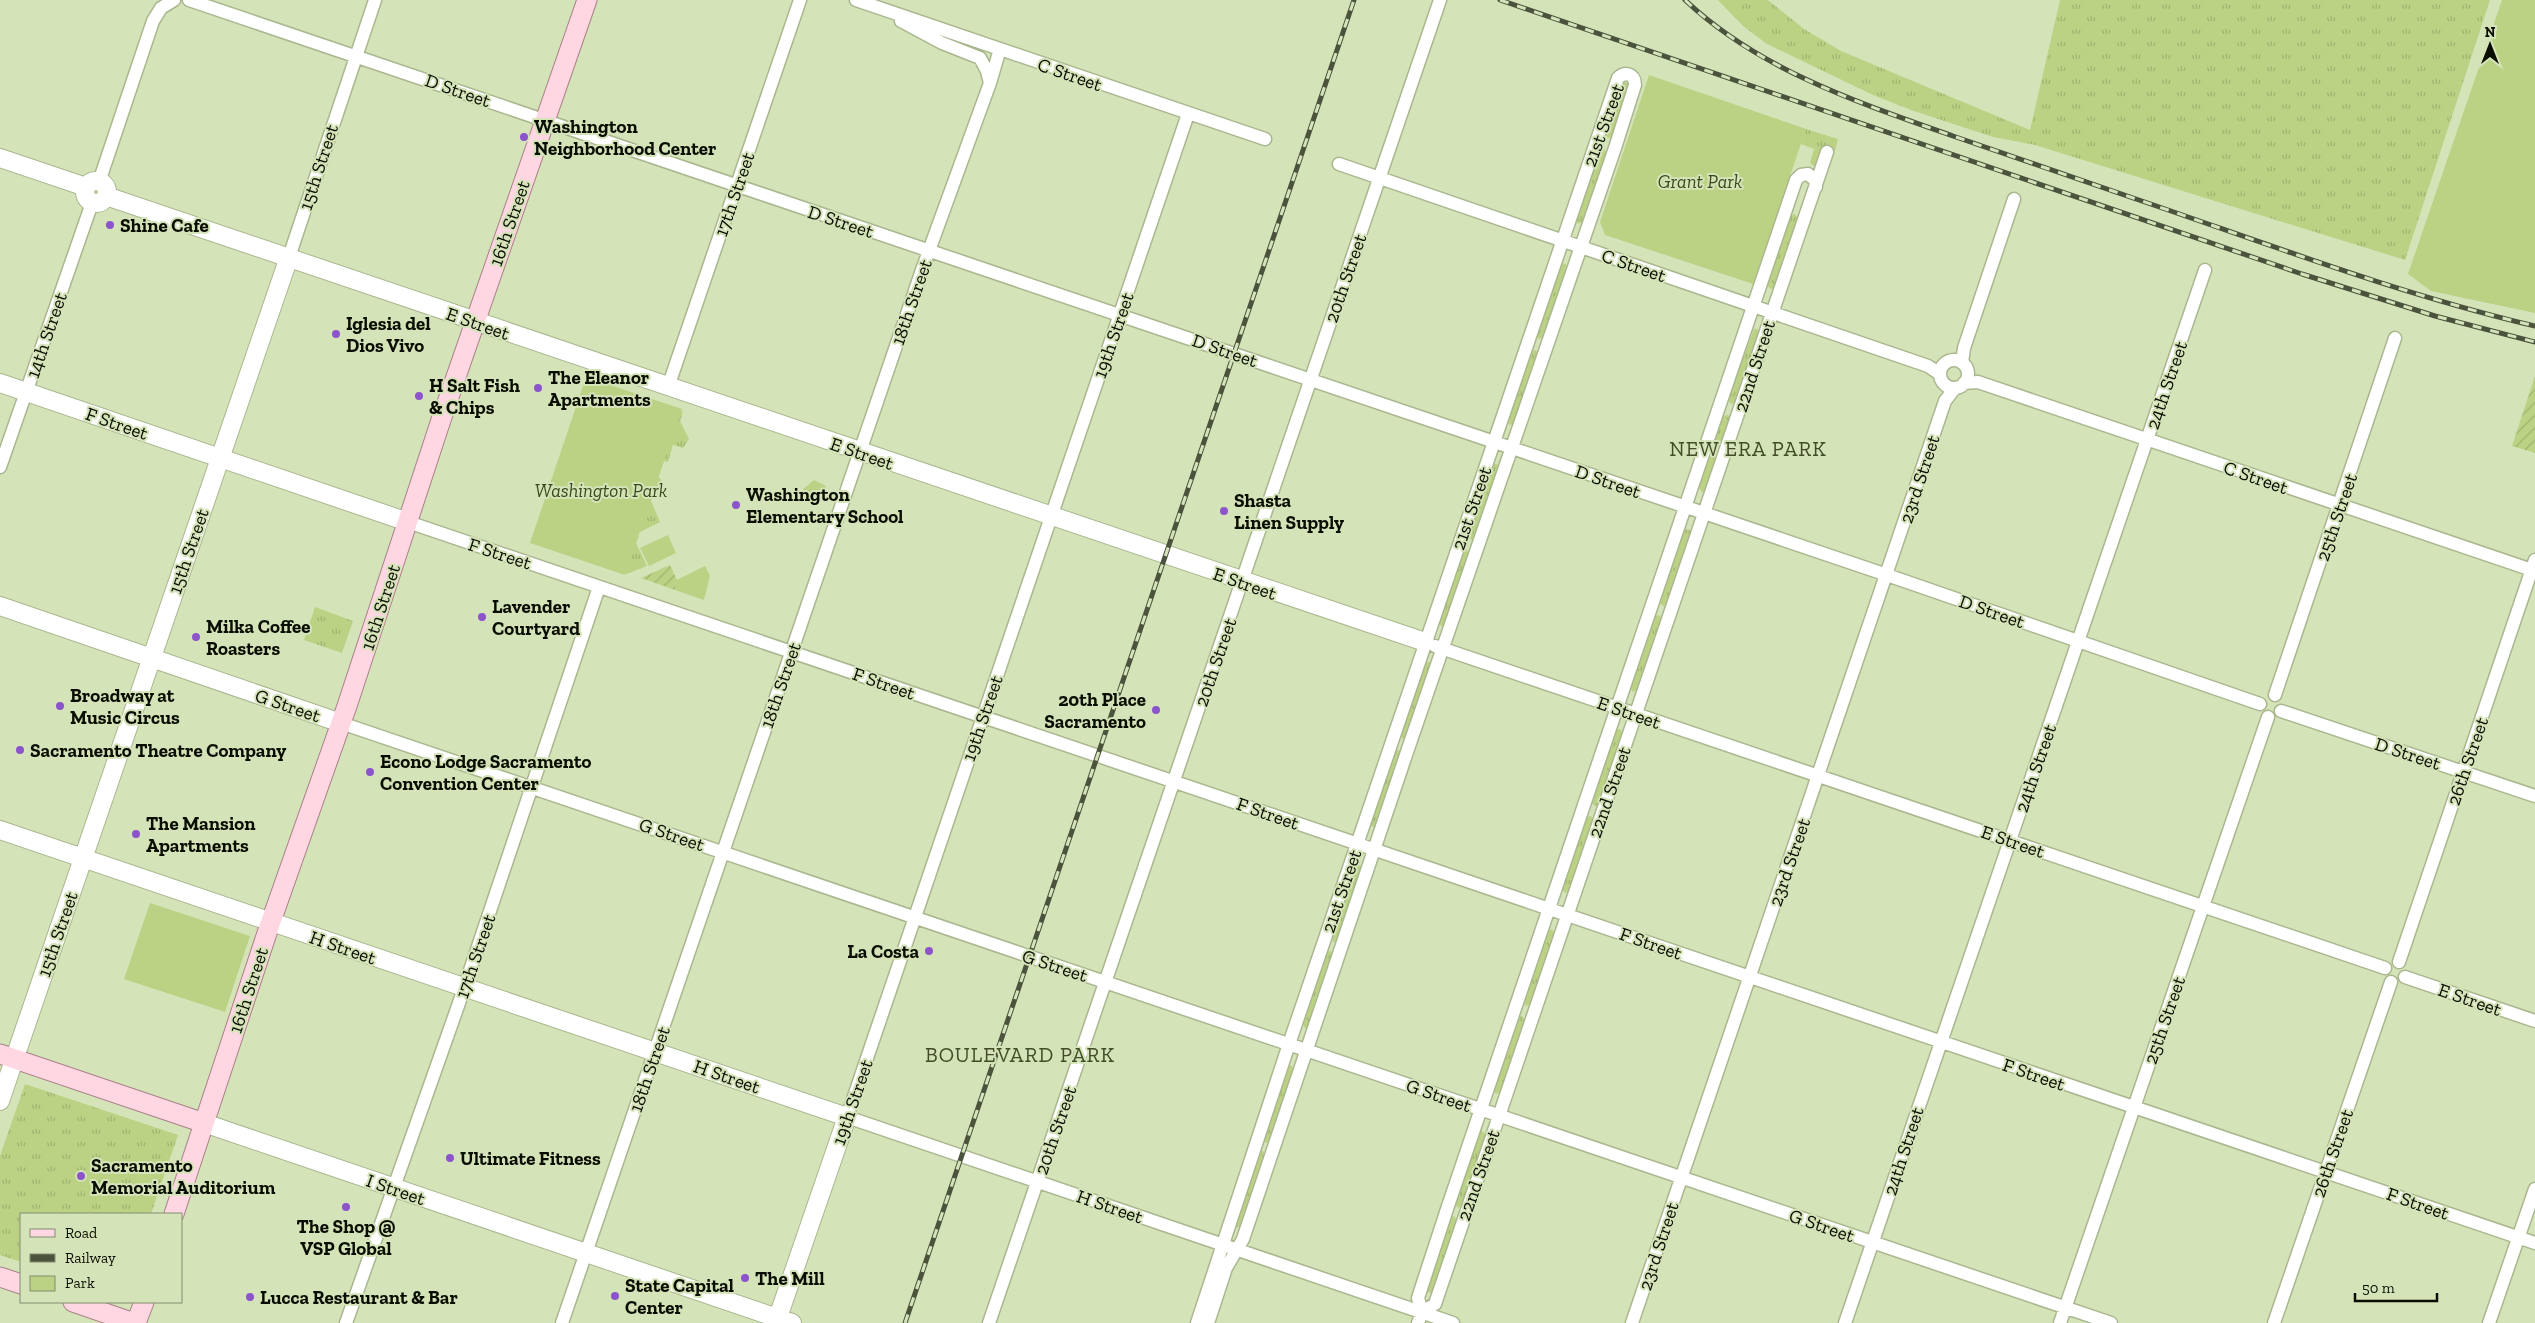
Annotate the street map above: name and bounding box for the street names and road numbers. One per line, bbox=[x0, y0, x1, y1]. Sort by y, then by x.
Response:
street label: C Street bbox=[1035, 53, 1105, 96]
street label: D Street bbox=[422, 69, 494, 112]
street label: 21st Street bbox=[1578, 80, 1629, 170]
street label: 15th Street bbox=[294, 121, 343, 213]
street label: 17th Street bbox=[709, 149, 760, 239]
street label: 16th Street bbox=[484, 177, 535, 269]
street label: D Street bbox=[805, 200, 877, 243]
street label: 20th Street bbox=[1320, 231, 1371, 326]
street label: C Street bbox=[1599, 244, 1669, 287]
street label: 18th Street bbox=[886, 256, 937, 348]
street label: 14th Street bbox=[21, 289, 72, 381]
street label: 19th Street bbox=[1088, 289, 1139, 381]
street label: E Street bbox=[443, 302, 513, 345]
street label: 22nd Street bbox=[1729, 317, 1780, 415]
street label: D Street bbox=[1189, 329, 1261, 372]
street label: 24th Street bbox=[2141, 338, 2192, 432]
street label: F Street bbox=[83, 402, 151, 445]
street label: E Street bbox=[827, 432, 897, 475]
street label: 23rd Street bbox=[1894, 432, 1945, 526]
street label: C Street bbox=[2221, 456, 2291, 499]
street label: D Street bbox=[1572, 460, 1644, 503]
street label: 21st Street bbox=[1446, 463, 1496, 553]
street label: 25th Street bbox=[2311, 470, 2362, 564]
street label: 15th Street bbox=[163, 505, 214, 597]
street label: F Street bbox=[466, 533, 534, 574]
street label: 16th Street bbox=[356, 561, 405, 653]
street label: E Street bbox=[1210, 562, 1280, 605]
street label: D Street bbox=[1956, 590, 2028, 633]
street label: 20th Street bbox=[1190, 615, 1241, 710]
street label: 18th Street bbox=[755, 639, 806, 731]
street label: F Street bbox=[850, 662, 918, 705]
street label: 19th Street bbox=[957, 672, 1008, 764]
street label: G Street bbox=[252, 684, 323, 727]
street label: E Street bbox=[1594, 691, 1664, 734]
street label: 26th Street bbox=[2442, 714, 2493, 808]
street label: 24th Street bbox=[2010, 721, 2061, 815]
street label: D Street bbox=[2372, 732, 2444, 775]
street label: 22nd Street bbox=[1583, 743, 1636, 841]
street label: F Street bbox=[1234, 792, 1302, 835]
street label: G Street bbox=[636, 813, 707, 856]
street label: 23rd Street bbox=[1764, 815, 1815, 909]
street label: E Street bbox=[1978, 820, 2048, 863]
street label: 21st Street bbox=[1316, 846, 1366, 936]
street label: 15th Street bbox=[32, 888, 83, 980]
street label: 17th Street bbox=[450, 911, 501, 1001]
street label: F Street bbox=[1617, 922, 1685, 965]
street label: H Street bbox=[307, 925, 379, 970]
street label: 16th Street bbox=[224, 944, 273, 1036]
street label: G Street bbox=[1019, 944, 1091, 987]
street label: 25th Street bbox=[2139, 973, 2190, 1067]
street label: E Street bbox=[2435, 978, 2505, 1021]
street label: 18th Street bbox=[624, 1023, 675, 1115]
street label: F Street bbox=[2000, 1053, 2068, 1096]
street label: H Street bbox=[691, 1054, 763, 1099]
street label: 19th Street bbox=[827, 1056, 878, 1148]
street label: G Street bbox=[1403, 1074, 1474, 1117]
street label: 20th Street bbox=[1030, 1083, 1081, 1178]
street label: 24th Street bbox=[1878, 1104, 1929, 1198]
street label: 26th Street bbox=[2307, 1106, 2358, 1200]
street label: 22nd Street bbox=[1452, 1126, 1505, 1224]
street label: I Street bbox=[363, 1169, 428, 1210]
street label: F Street bbox=[2384, 1182, 2452, 1225]
street label: H Street bbox=[1074, 1184, 1146, 1229]
street label: 23rd Street bbox=[1633, 1199, 1684, 1293]
street label: G Street bbox=[1786, 1204, 1857, 1247]

